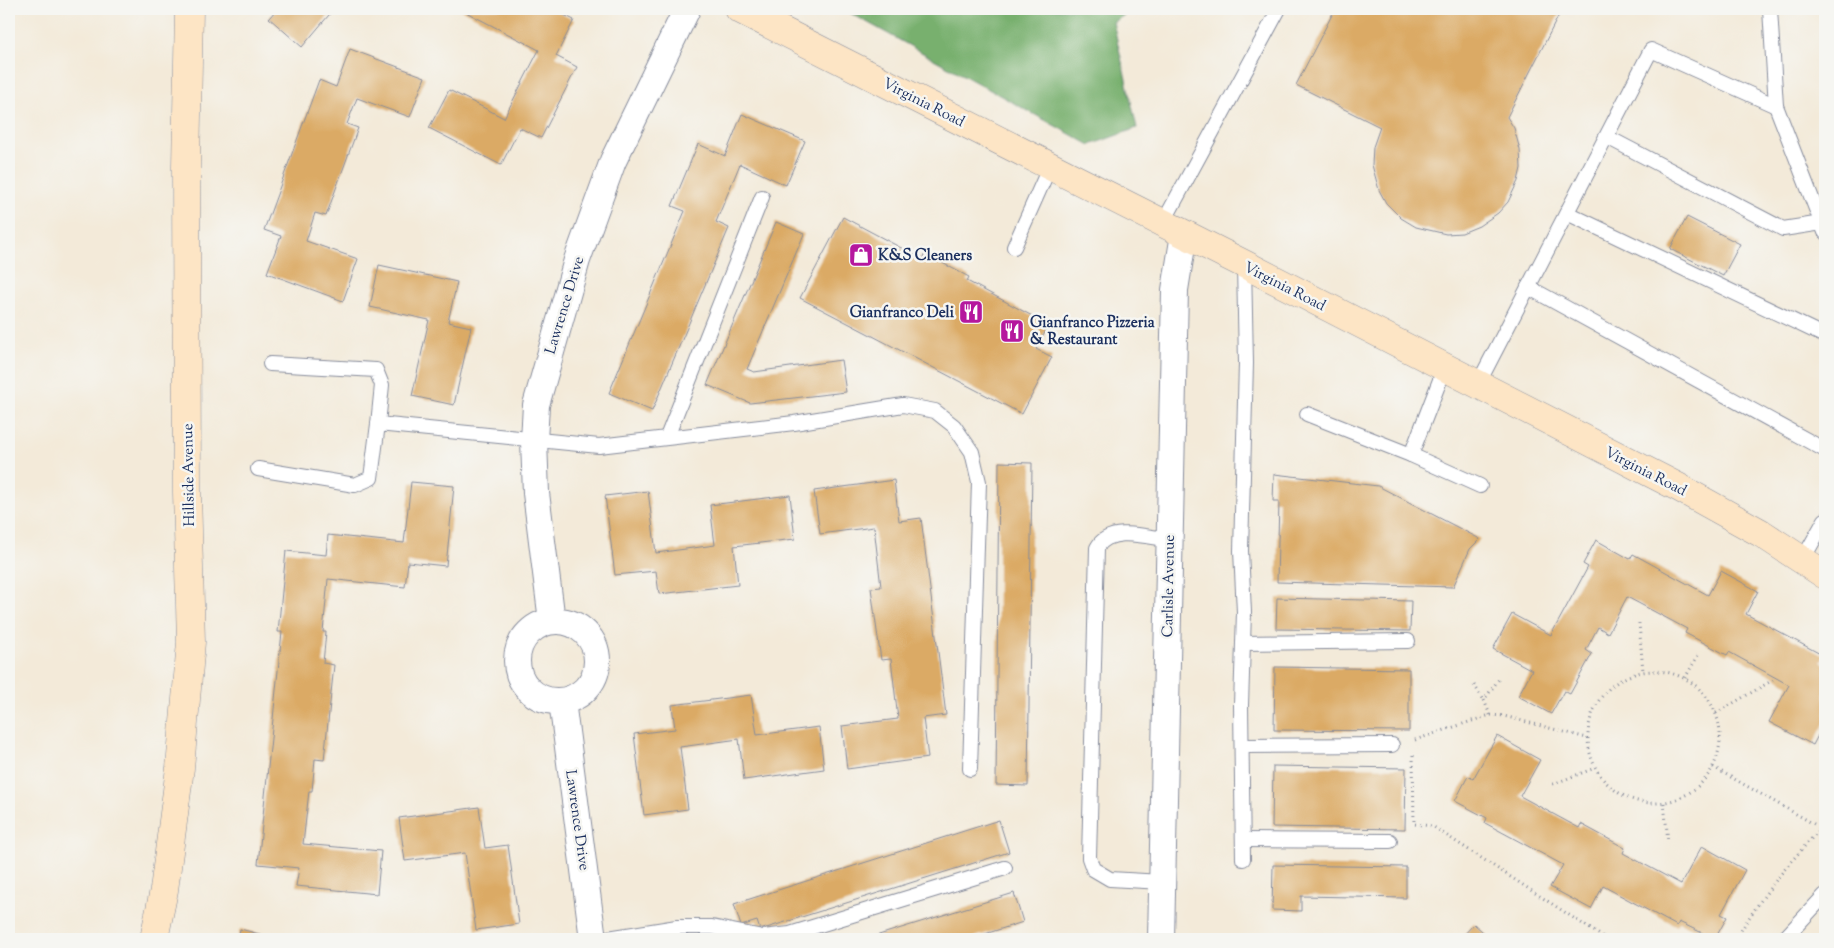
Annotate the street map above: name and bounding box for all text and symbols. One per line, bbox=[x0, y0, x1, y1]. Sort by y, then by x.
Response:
street label: Virginia Road bbox=[879, 74, 968, 133]
shop icon: K&S Cleaners bbox=[848, 242, 874, 268]
place label: K&S Cleaners bbox=[878, 246, 972, 267]
street label: Lawrence Drive bbox=[541, 254, 590, 357]
street label: Virginia Road bbox=[1240, 258, 1329, 317]
restaurant icon: Gianfranco Deli bbox=[958, 299, 984, 325]
place label: Gianfranco Deli bbox=[850, 303, 955, 324]
place label: Gianfranco Pizzeria & Restaurant bbox=[1030, 313, 1155, 351]
restaurant icon: Gianfranco Pizzeria & Restaurant bbox=[999, 318, 1025, 344]
street label: Hillside Avenue bbox=[178, 423, 201, 527]
street label: Virginia Road bbox=[1601, 443, 1690, 502]
street label: Carlisle Avenue bbox=[1158, 534, 1181, 638]
street label: Lawrence Drive bbox=[559, 769, 594, 872]

